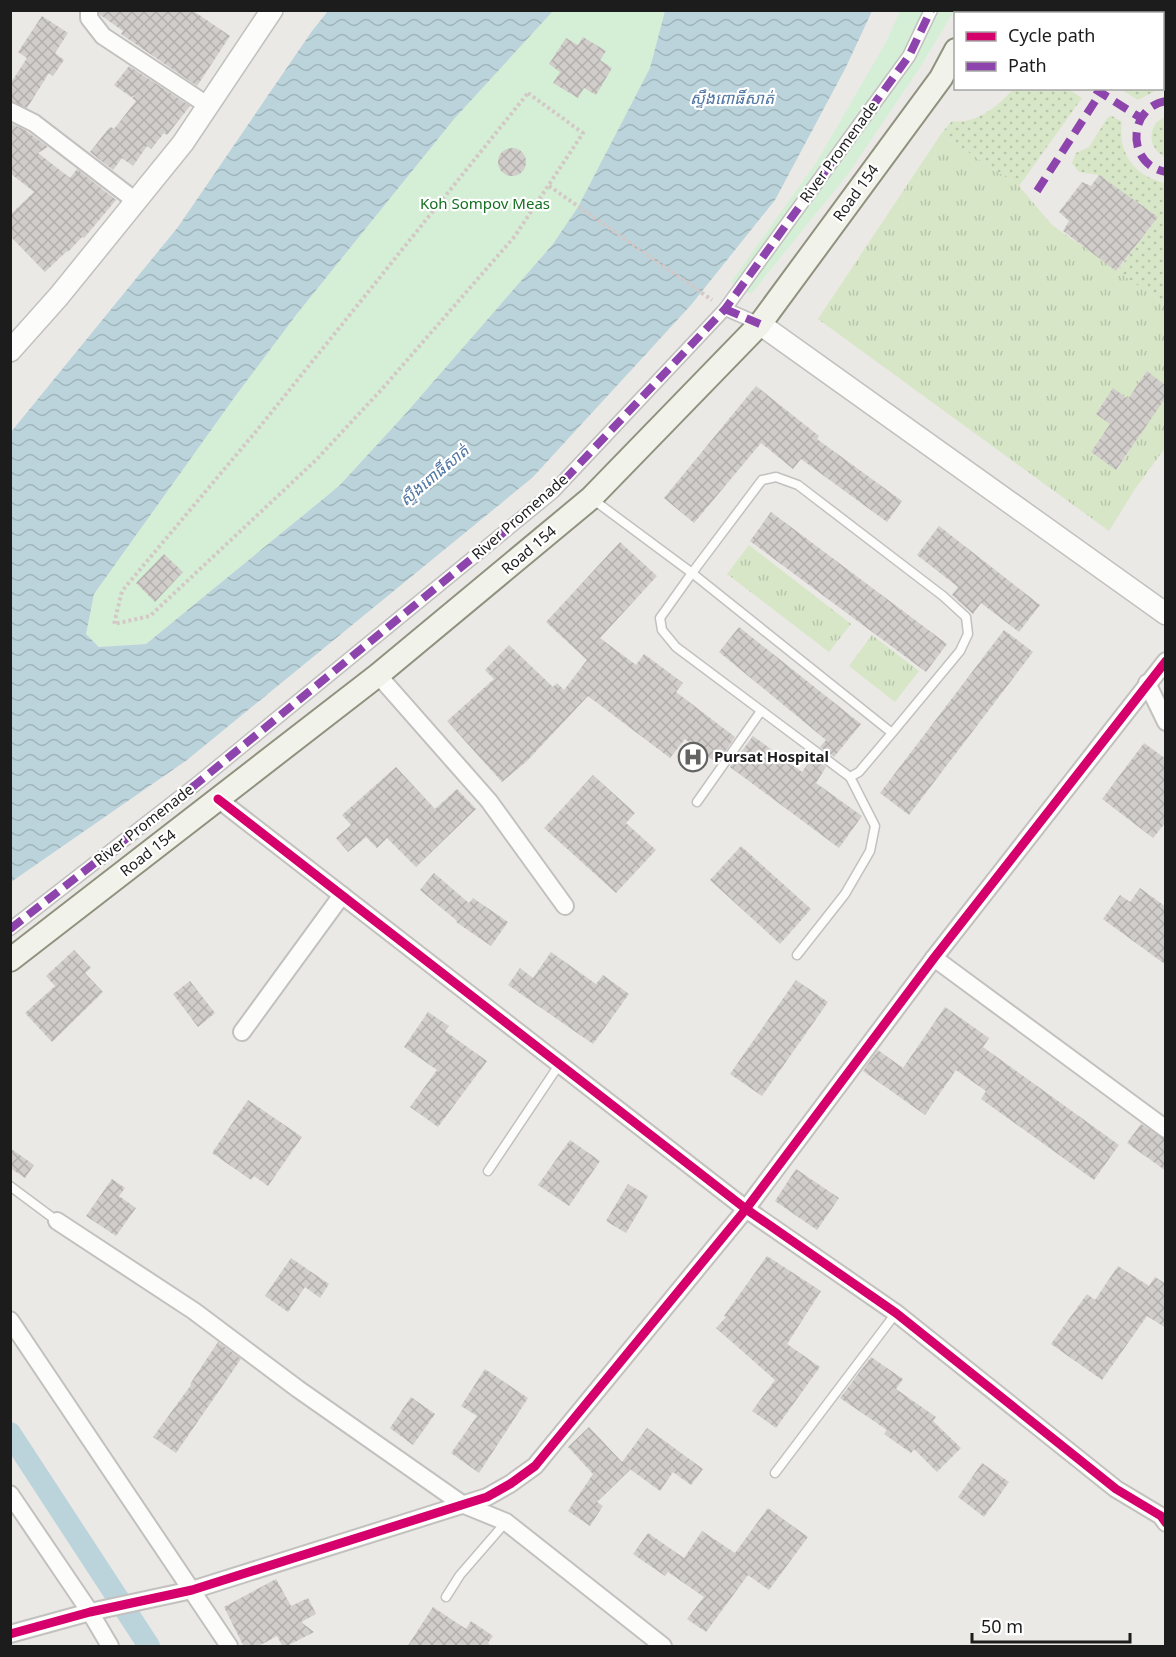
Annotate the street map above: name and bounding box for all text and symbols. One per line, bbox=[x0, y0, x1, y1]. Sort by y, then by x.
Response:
legend bbox=[954, 12, 1164, 90]
text: Cycle path bbox=[1008, 23, 1095, 47]
text: Path bbox=[1008, 53, 1047, 77]
water label: ស្ទឹងពោធិ៍សាត់ bbox=[690, 87, 775, 109]
street label: River Promenade bbox=[794, 96, 882, 206]
street label: Road 154 bbox=[828, 160, 883, 225]
park label: Koh Sompov Meas bbox=[420, 193, 550, 213]
water label: ស្ទឹងពោធិ៍សាត់ bbox=[395, 439, 474, 510]
street label: River Promenade bbox=[467, 469, 572, 564]
street label: Road 154 bbox=[497, 520, 560, 578]
hospital icon: Pursat Hospital bbox=[677, 741, 709, 773]
place label: Pursat Hospital bbox=[714, 746, 829, 766]
street label: River Promenade bbox=[89, 779, 197, 869]
street label: Road 154 bbox=[115, 824, 180, 880]
scale bar bbox=[972, 1606, 1130, 1644]
text: 50 m bbox=[981, 1614, 1023, 1638]

